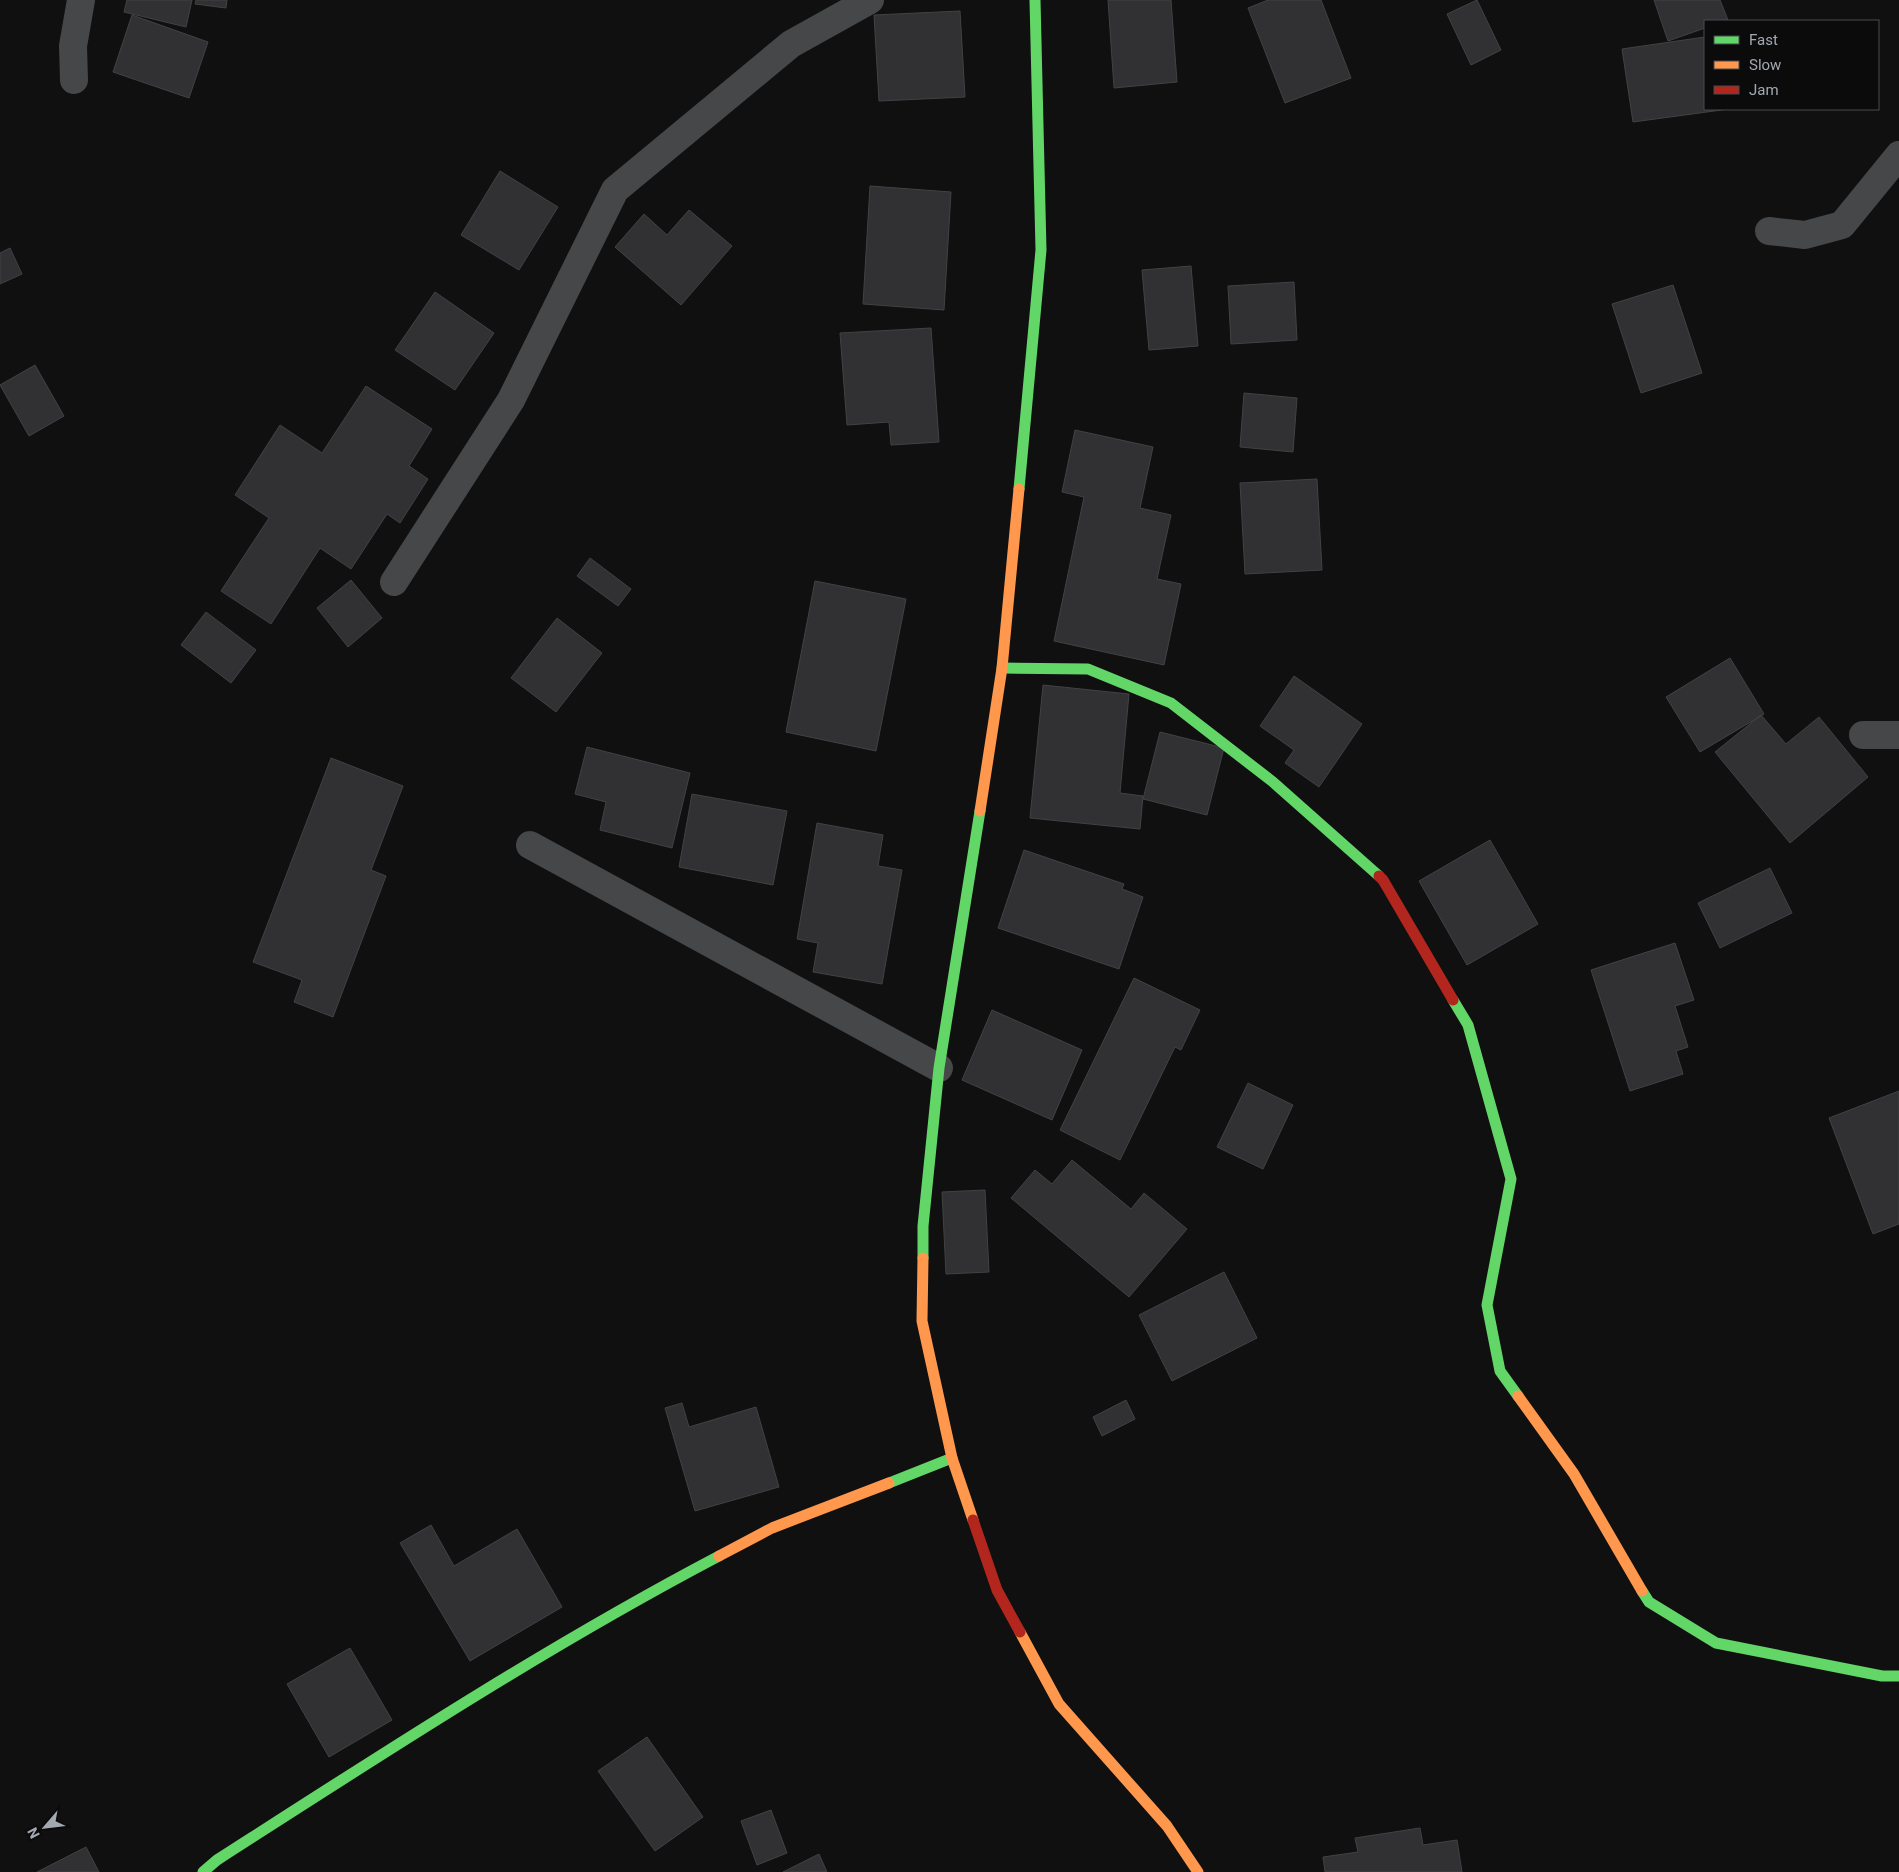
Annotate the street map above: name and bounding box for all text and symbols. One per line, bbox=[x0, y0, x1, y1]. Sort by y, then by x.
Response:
legend bbox=[1704, 20, 1879, 110]
text: Fast bbox=[1749, 31, 1778, 49]
text: Slow bbox=[1749, 56, 1781, 74]
text: Jam bbox=[1749, 81, 1779, 99]
north arrow bbox=[20, 1802, 70, 1852]
text: N bbox=[24, 1825, 43, 1841]

